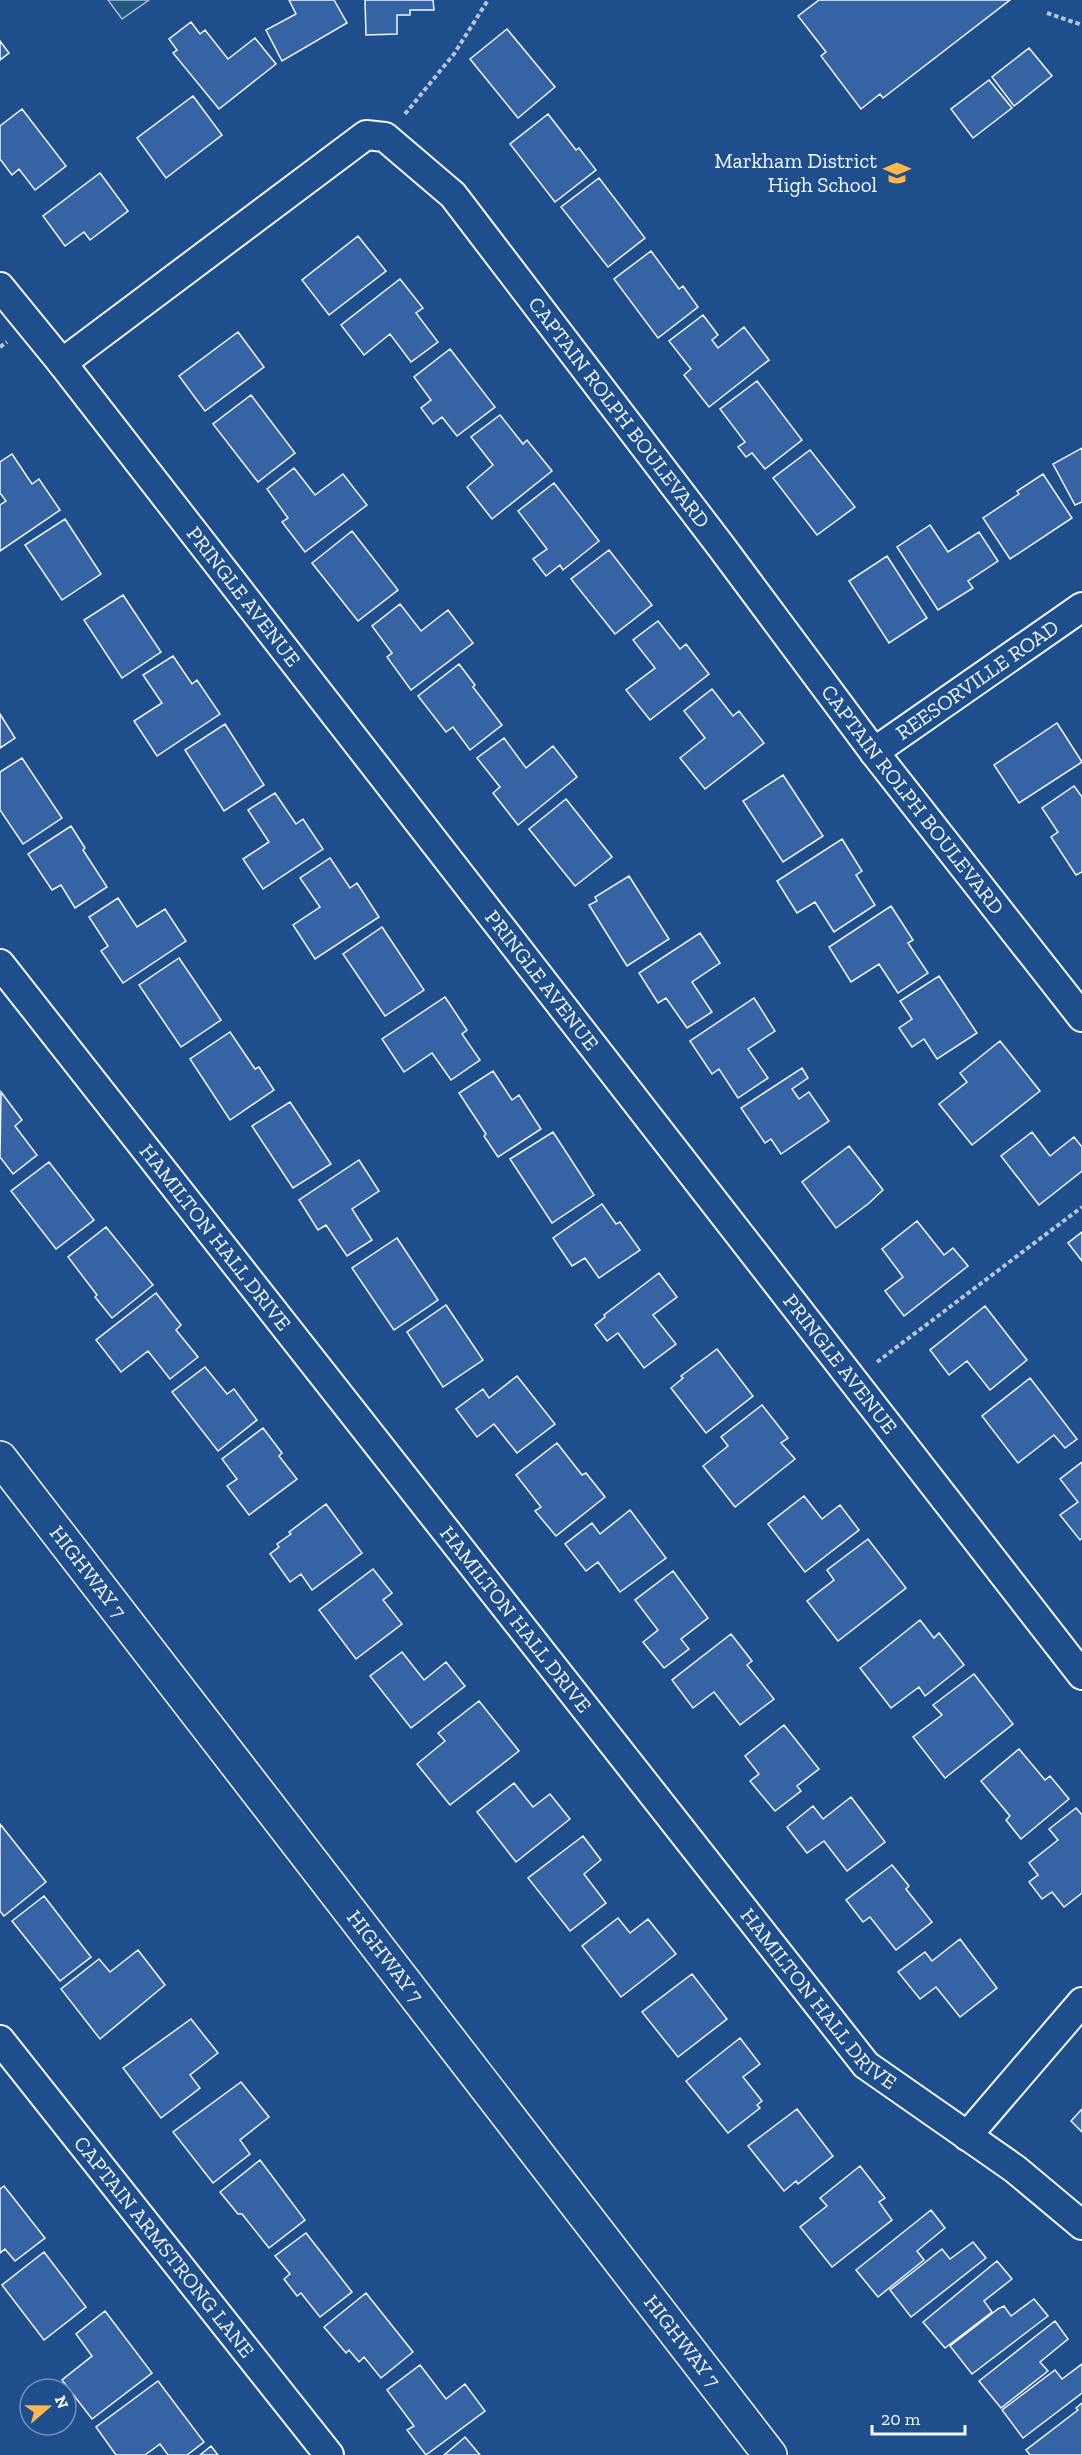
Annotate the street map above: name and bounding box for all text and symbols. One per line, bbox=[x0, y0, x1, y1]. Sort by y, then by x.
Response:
place label: Markham District High School bbox=[714, 148, 877, 197]
school or university icon: Markham District High School bbox=[882, 158, 912, 188]
street label: CAPTAIN ROLPH BOULEVARD bbox=[523, 292, 715, 533]
street label: PRINGLE AVENUE bbox=[182, 521, 306, 671]
street label: REESORVILLE ROAD bbox=[891, 614, 1063, 745]
street label: CAPTAIN ROLPH BOULEVARD bbox=[816, 680, 1010, 919]
street label: PRINGLE AVENUE bbox=[480, 905, 604, 1055]
street label: HAMILTON HALL DRIVE bbox=[135, 1139, 297, 1335]
street label: PRINGLE AVENUE bbox=[778, 1289, 903, 1439]
street label: HIGHWAY 7 bbox=[45, 1520, 132, 1623]
street label: HAMILTON HALL DRIVE bbox=[435, 1521, 597, 1717]
street label: HAMILTON HALL DRIVE bbox=[735, 1903, 902, 2094]
street label: HIGHWAY 7 bbox=[342, 1905, 429, 2008]
street label: CAPTAIN ARMSTRONG LANE bbox=[69, 2131, 260, 2362]
street label: HIGHWAY 7 bbox=[639, 2290, 726, 2392]
north arrow bbox=[18, 2377, 78, 2437]
text: N bbox=[51, 2393, 73, 2411]
scale bar bbox=[872, 2398, 965, 2436]
text: 20 m bbox=[881, 2408, 921, 2430]

